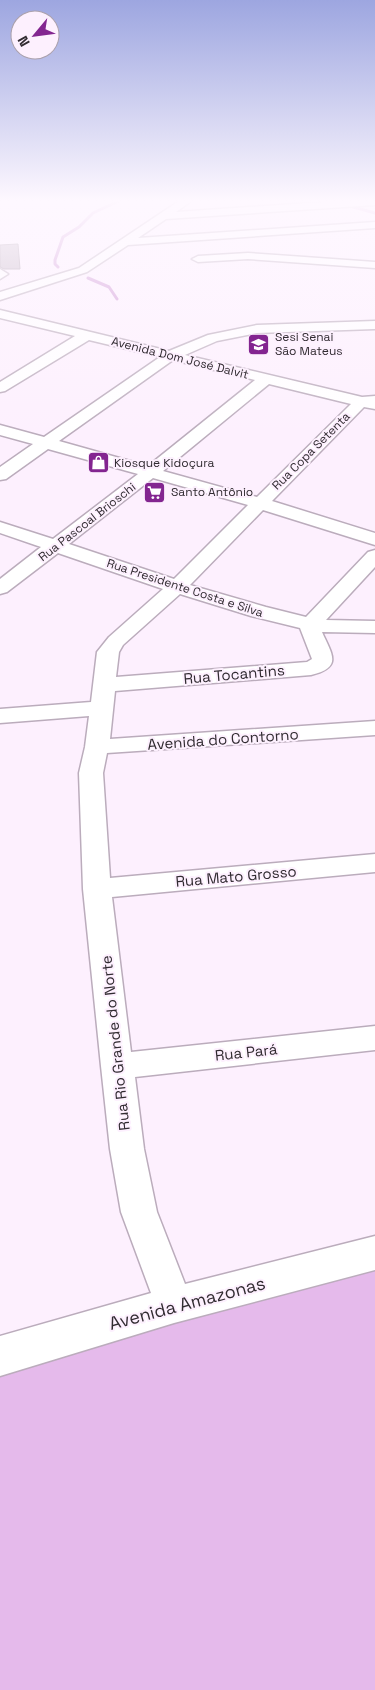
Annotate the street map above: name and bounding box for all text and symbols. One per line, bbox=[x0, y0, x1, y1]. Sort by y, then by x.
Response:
north arrow bbox=[10, 10, 60, 60]
text: N bbox=[13, 33, 34, 50]
place label: Sesi Senai São Mateus bbox=[275, 329, 343, 359]
school or university icon: Sesi Senai São Mateus bbox=[247, 332, 271, 356]
street label: Avenida Dom José Dalvit bbox=[110, 333, 250, 383]
street label: Rua Copa Setenta bbox=[269, 409, 353, 493]
shop icon: Kiosque Kidoçura bbox=[86, 451, 110, 475]
place label: Kiosque Kidoçura bbox=[114, 455, 215, 471]
street label: Rua Pascoal Brioschi bbox=[35, 479, 139, 565]
supermarket icon: Santo Antônio bbox=[143, 480, 167, 504]
place label: Santo Antônio bbox=[171, 484, 253, 500]
street label: Rua Presidente Costa e Silva bbox=[105, 555, 265, 621]
street label: Rua Tocantins bbox=[183, 660, 286, 688]
street label: Avenida do Contorno bbox=[147, 724, 299, 754]
street label: Rua Mato Grosso bbox=[175, 861, 297, 891]
street label: Rua Rio Grande do Norte bbox=[96, 954, 134, 1132]
street label: Rua Pará bbox=[214, 1039, 279, 1065]
street label: Avenida Amazonas bbox=[106, 1271, 268, 1335]

